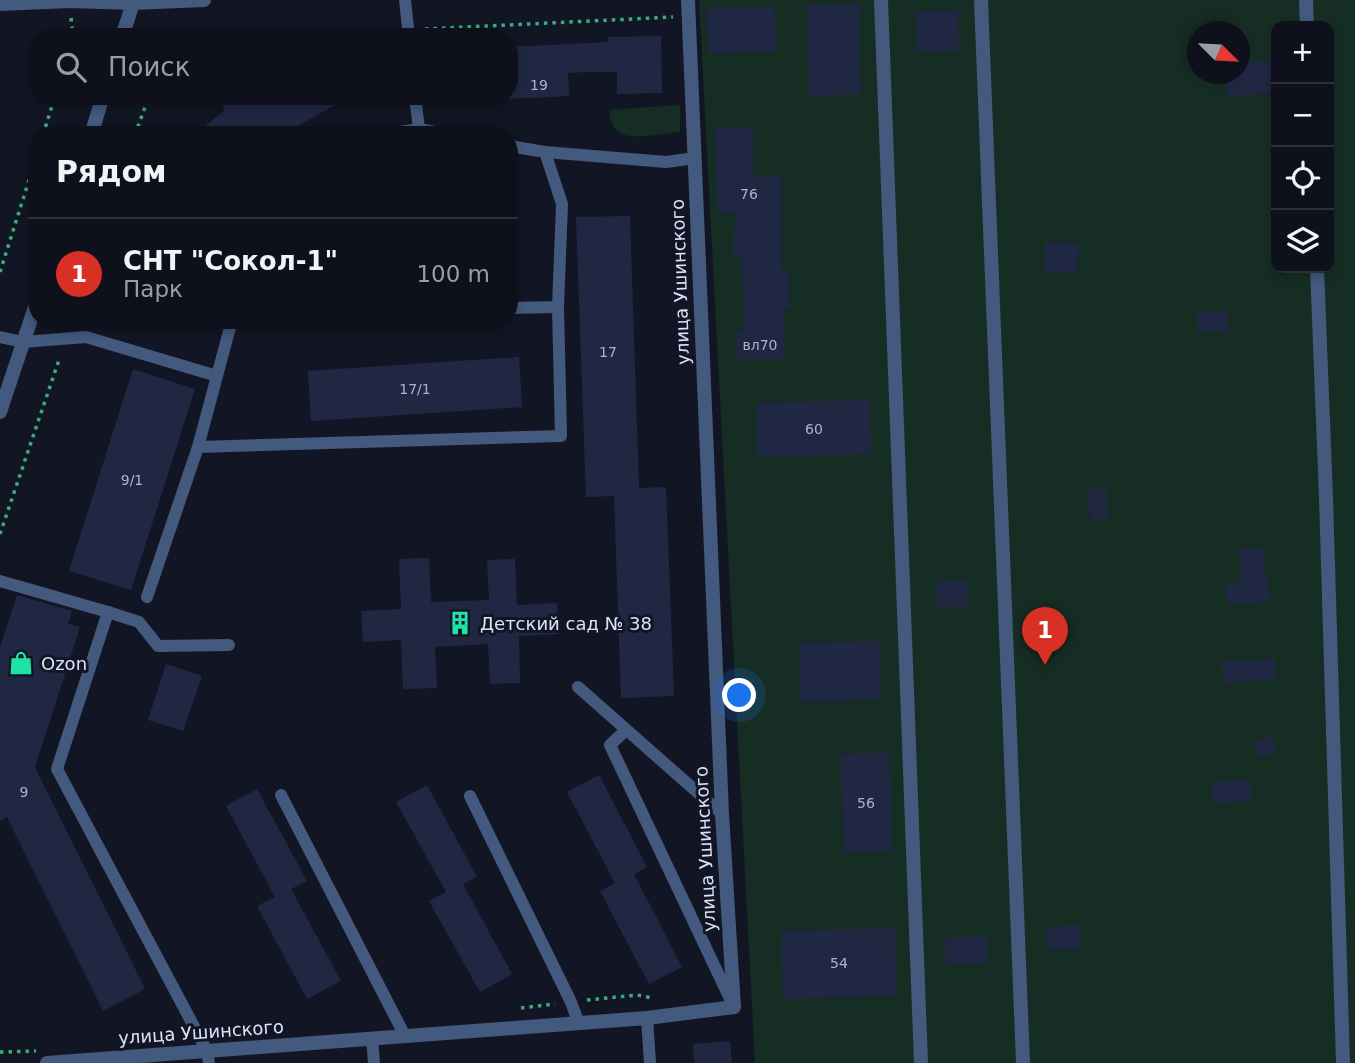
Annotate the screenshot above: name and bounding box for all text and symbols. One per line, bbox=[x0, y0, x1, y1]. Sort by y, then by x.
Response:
north arrow bbox=[1187, 21, 1250, 84]
map controls bbox=[1271, 21, 1334, 273]
button: + bbox=[1271, 21, 1334, 84]
search box bbox=[28, 28, 518, 105]
icon: search bbox=[52, 48, 90, 86]
text: Поиск bbox=[108, 52, 190, 82]
house number: 19 bbox=[530, 77, 548, 93]
button: − bbox=[1271, 84, 1334, 147]
button: locate bbox=[1271, 147, 1334, 210]
text: Рядом bbox=[56, 154, 167, 189]
house number: 76 bbox=[740, 186, 758, 202]
street label: улица Ушинского bbox=[667, 199, 693, 365]
button: layers bbox=[1271, 210, 1334, 273]
text: СНТ "Сокол-1" bbox=[123, 246, 338, 276]
text: 1 bbox=[71, 261, 87, 287]
text: 100 m bbox=[416, 261, 490, 287]
text: Парк bbox=[123, 276, 183, 302]
house number: вл70 bbox=[742, 337, 778, 353]
house number: 17 bbox=[599, 344, 617, 360]
house number: 17/1 bbox=[399, 381, 431, 397]
house number: 60 bbox=[805, 421, 823, 437]
house number: 9/1 bbox=[121, 472, 143, 488]
pin: 1 bbox=[1022, 607, 1068, 665]
building icon: Детский сад № 38 bbox=[446, 609, 474, 637]
place label: Детский сад № 38 bbox=[480, 613, 652, 634]
shop icon: Ozon bbox=[7, 649, 35, 677]
place label: Ozon bbox=[41, 653, 87, 674]
your location bbox=[722, 678, 756, 712]
street label: улица Ушинского bbox=[690, 766, 720, 932]
house number: 9 bbox=[20, 784, 28, 800]
house number: 56 bbox=[857, 795, 875, 811]
house number: 54 bbox=[830, 955, 848, 971]
street label: улица Ушинского bbox=[117, 1016, 285, 1048]

